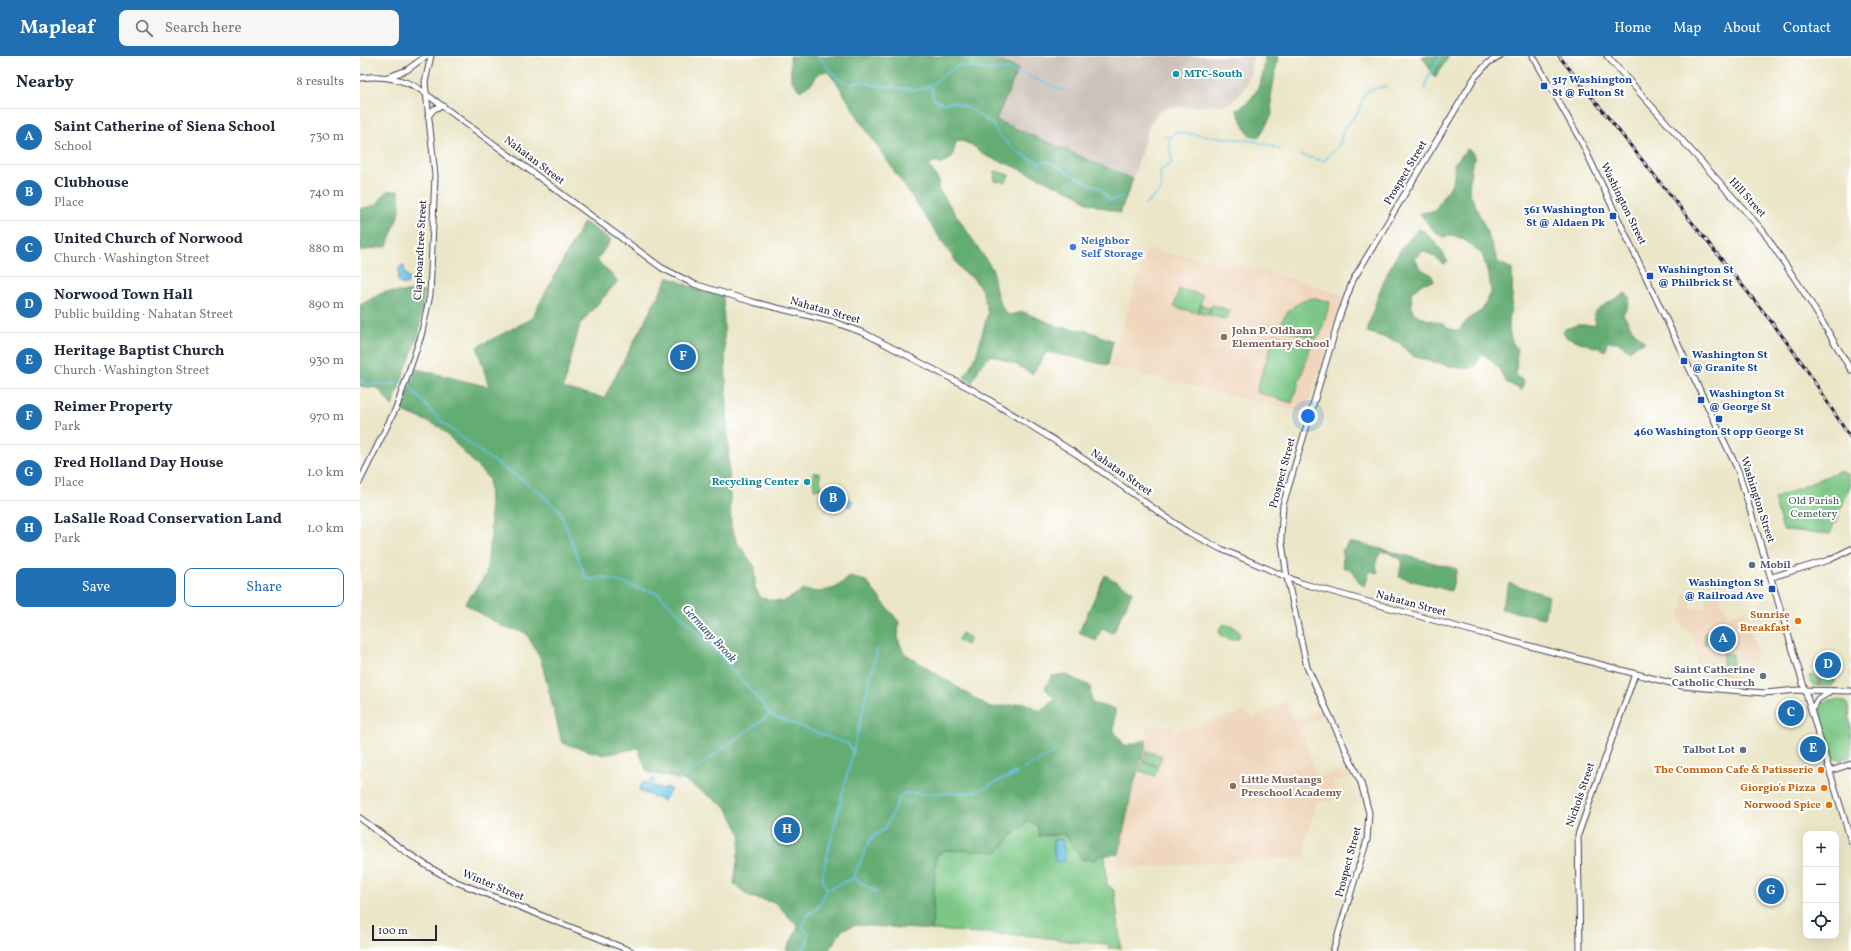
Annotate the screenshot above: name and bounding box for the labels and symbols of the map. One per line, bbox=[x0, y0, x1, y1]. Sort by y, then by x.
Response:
place label: MTC-South bbox=[1184, 67, 1243, 82]
marker: MTC-South bbox=[1171, 69, 1181, 79]
place label: 317 Washington St @ Fulton St bbox=[1552, 73, 1632, 101]
marker: 317 Washington St @ Fulton St bbox=[1539, 81, 1549, 91]
street label: Nahatan Street bbox=[501, 133, 568, 189]
street label: Prospect Street bbox=[1381, 138, 1431, 208]
street label: Washington Street bbox=[1597, 160, 1649, 248]
street label: Hill Street bbox=[1725, 175, 1769, 221]
street label: Clapboardtree Street bbox=[411, 199, 431, 300]
place label: 361 Washington St @ Aldaen Pk bbox=[1524, 203, 1605, 231]
marker: 361 Washington St @ Aldaen Pk bbox=[1608, 211, 1618, 221]
place label: Neighbor Self Storage bbox=[1081, 234, 1144, 262]
marker: Neighbor Self Storage bbox=[1068, 242, 1078, 252]
place label: Washington St @ Philbrick St bbox=[1658, 263, 1734, 291]
marker: Washington St @ Philbrick St bbox=[1645, 271, 1655, 281]
street label: Nahatan Street bbox=[788, 294, 862, 328]
place label: John P. Oldham Elementary School bbox=[1231, 324, 1330, 352]
marker: John P. Oldham Elementary School bbox=[1219, 332, 1229, 342]
pin: F bbox=[670, 342, 696, 372]
place label: Washington St @ Granite St bbox=[1692, 348, 1768, 376]
marker: Washington St @ Granite St bbox=[1679, 356, 1689, 366]
place label: Washington St @ George St bbox=[1709, 387, 1785, 415]
marker: Washington St @ George St bbox=[1696, 395, 1706, 405]
your location bbox=[1298, 406, 1318, 426]
marker: 460 Washington St opp George St bbox=[1714, 414, 1724, 424]
place label: 460 Washington St opp George St bbox=[1634, 425, 1804, 440]
street label: Prospect Street bbox=[1266, 436, 1300, 510]
street label: Nahatan Street bbox=[1087, 446, 1155, 500]
street label: Washington Street bbox=[1736, 455, 1778, 545]
place label: Recycling Center bbox=[712, 475, 800, 490]
marker: Recycling Center bbox=[802, 477, 812, 487]
pin: B bbox=[820, 484, 846, 514]
park label: Old Parish Cemetery bbox=[1789, 494, 1840, 522]
place label: Mobil bbox=[1760, 558, 1791, 573]
marker: Mobil bbox=[1747, 560, 1757, 570]
place label: Washington St @ Railroad Ave bbox=[1684, 576, 1764, 604]
marker: Washington St @ Railroad Ave bbox=[1767, 584, 1777, 594]
street label: Nahatan Street bbox=[1374, 587, 1448, 621]
water label: Germany Brook bbox=[678, 602, 740, 667]
place label: Sunrise Breakfast bbox=[1740, 608, 1790, 636]
marker: Sunrise Breakfast bbox=[1793, 616, 1803, 626]
pin: A bbox=[1710, 624, 1736, 654]
pin: D bbox=[1815, 650, 1841, 680]
place label: Saint Catherine Catholic Church bbox=[1672, 663, 1755, 691]
marker: Saint Catherine Catholic Church bbox=[1758, 671, 1768, 681]
pin: C bbox=[1778, 698, 1804, 728]
pin: E bbox=[1800, 734, 1826, 764]
place label: Talbot Lot bbox=[1683, 743, 1735, 758]
marker: Talbot Lot bbox=[1738, 745, 1748, 755]
street label: Nichols Street bbox=[1563, 761, 1599, 829]
place label: The Common Cafe & Patisserie bbox=[1654, 763, 1813, 778]
marker: The Common Cafe & Patisserie bbox=[1816, 765, 1826, 775]
place label: Little Mustangs Preschool Academy bbox=[1241, 773, 1343, 801]
marker: Little Mustangs Preschool Academy bbox=[1228, 781, 1238, 791]
place label: Giorgio's Pizza bbox=[1740, 781, 1816, 796]
marker: Giorgio's Pizza bbox=[1819, 783, 1829, 793]
place label: Norwood Spice bbox=[1744, 798, 1821, 813]
marker: Norwood Spice bbox=[1824, 800, 1834, 810]
pin: H bbox=[774, 815, 800, 845]
street label: Prospect Street bbox=[1332, 825, 1366, 899]
street label: Winter Street bbox=[460, 867, 526, 905]
pin: G bbox=[1758, 876, 1784, 906]
scale bar bbox=[372, 923, 437, 942]

